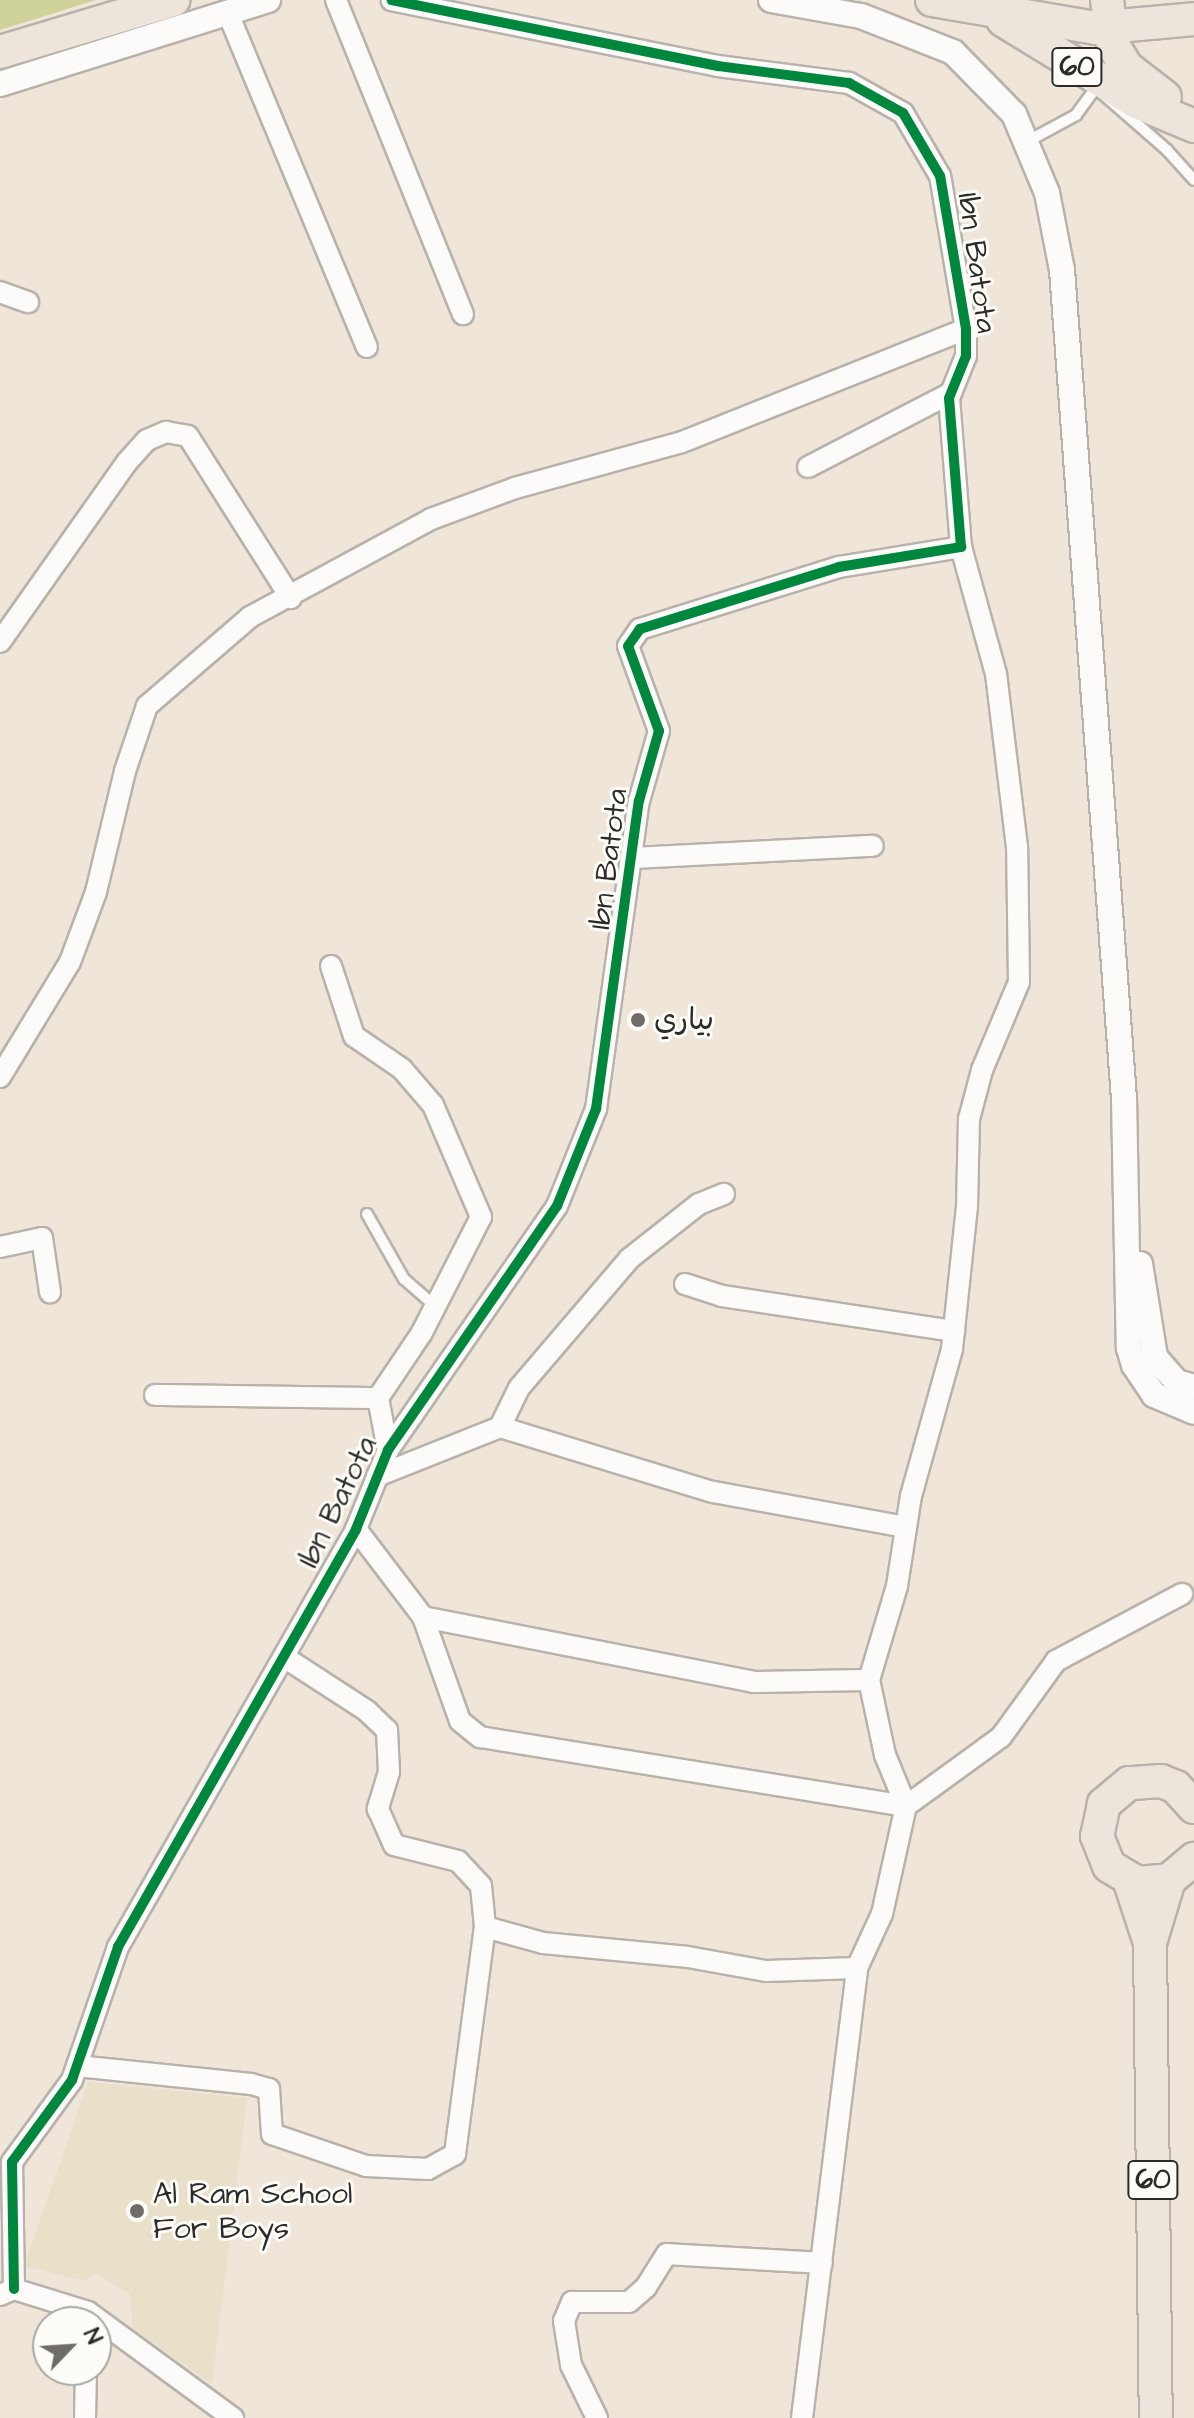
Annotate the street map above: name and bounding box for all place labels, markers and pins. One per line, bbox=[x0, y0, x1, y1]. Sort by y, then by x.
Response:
place label: بياري bbox=[654, 1002, 714, 1038]
marker: بياري bbox=[629, 1011, 647, 1029]
place label: Al Ram School For Boys bbox=[153, 2176, 353, 2246]
marker: Al Ram School For Boys bbox=[128, 2202, 146, 2220]

